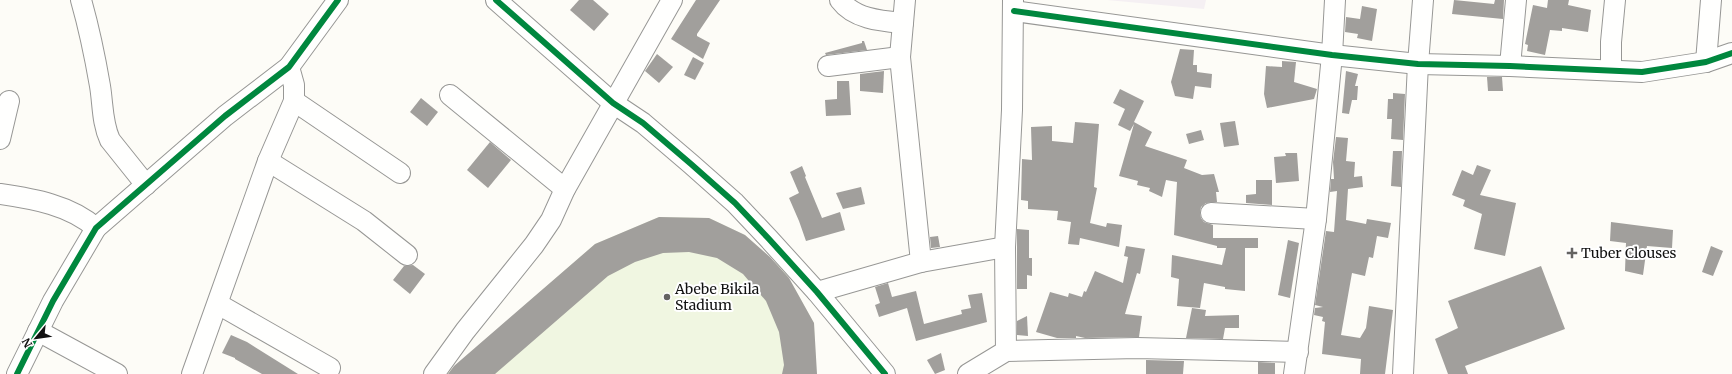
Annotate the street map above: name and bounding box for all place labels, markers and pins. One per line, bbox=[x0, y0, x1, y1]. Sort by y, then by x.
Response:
place label: Tuber Clouses bbox=[1581, 244, 1677, 262]
marker: Tuber Clouses bbox=[1566, 247, 1578, 259]
place label: Abebe Bikila Stadium bbox=[674, 280, 760, 314]
marker: Abebe Bikila Stadium bbox=[662, 292, 672, 302]

